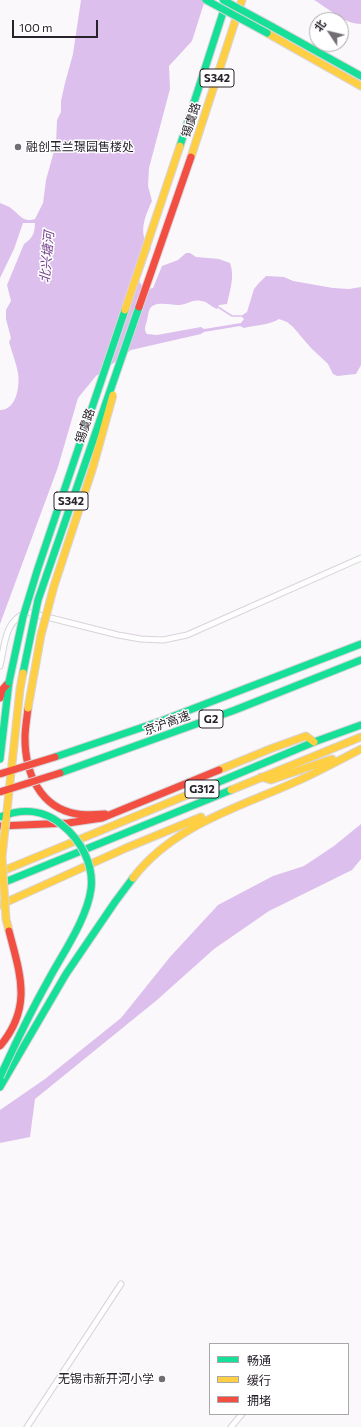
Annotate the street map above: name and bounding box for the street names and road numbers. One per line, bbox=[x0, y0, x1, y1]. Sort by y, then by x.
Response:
road number: S342 bbox=[200, 69, 234, 87]
street label: 锡虞路 bbox=[179, 101, 203, 139]
street label: 锡虞路 bbox=[72, 407, 98, 445]
road number: S342 bbox=[54, 492, 88, 510]
street label: 京沪高速 bbox=[142, 708, 192, 738]
road number: G2 bbox=[199, 710, 223, 728]
road number: G312 bbox=[185, 780, 219, 798]

